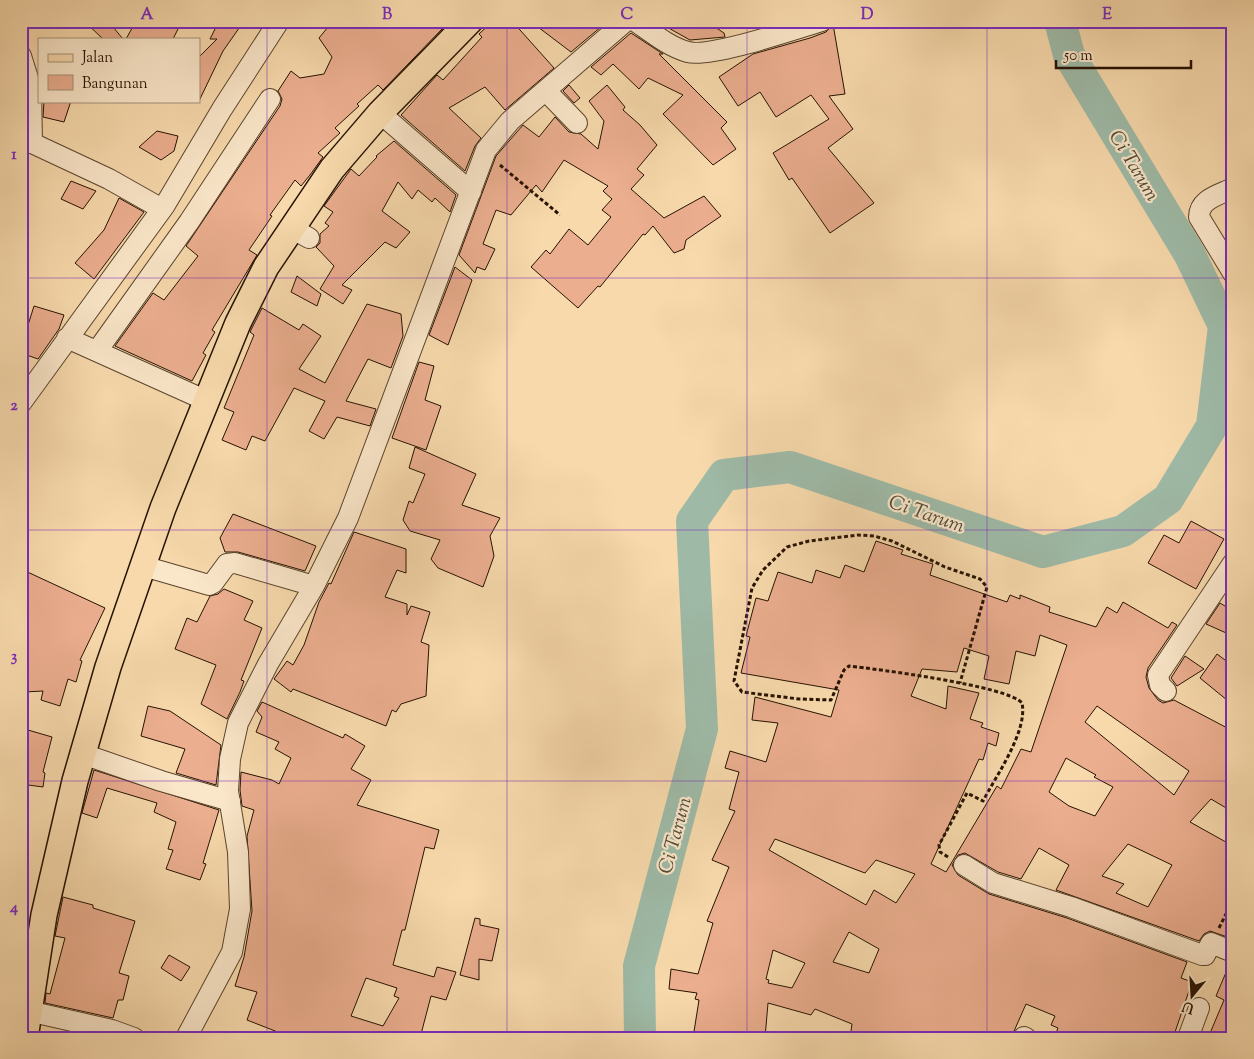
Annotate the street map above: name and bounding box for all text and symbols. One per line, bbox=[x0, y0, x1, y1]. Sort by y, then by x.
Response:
text: A bbox=[141, 4, 154, 27]
text: B bbox=[382, 4, 392, 27]
text: C bbox=[621, 4, 634, 27]
text: D bbox=[861, 4, 874, 27]
text: E bbox=[1102, 4, 1112, 27]
legend bbox=[38, 38, 200, 102]
scale bar bbox=[1056, 38, 1192, 70]
text: 50 m bbox=[1063, 46, 1093, 67]
text: Jalan bbox=[81, 48, 113, 69]
text: Bangunan bbox=[82, 74, 148, 95]
water label: Ci Tarum bbox=[1100, 125, 1165, 207]
text: 1 bbox=[11, 144, 17, 167]
text: 2 bbox=[10, 395, 18, 418]
water label: Ci Tarum bbox=[884, 489, 968, 542]
text: 3 bbox=[11, 646, 18, 669]
water label: Ci Tarum bbox=[652, 794, 701, 877]
text: 4 bbox=[9, 897, 18, 920]
north arrow bbox=[1166, 972, 1216, 1022]
text: U bbox=[1180, 995, 1197, 1018]

